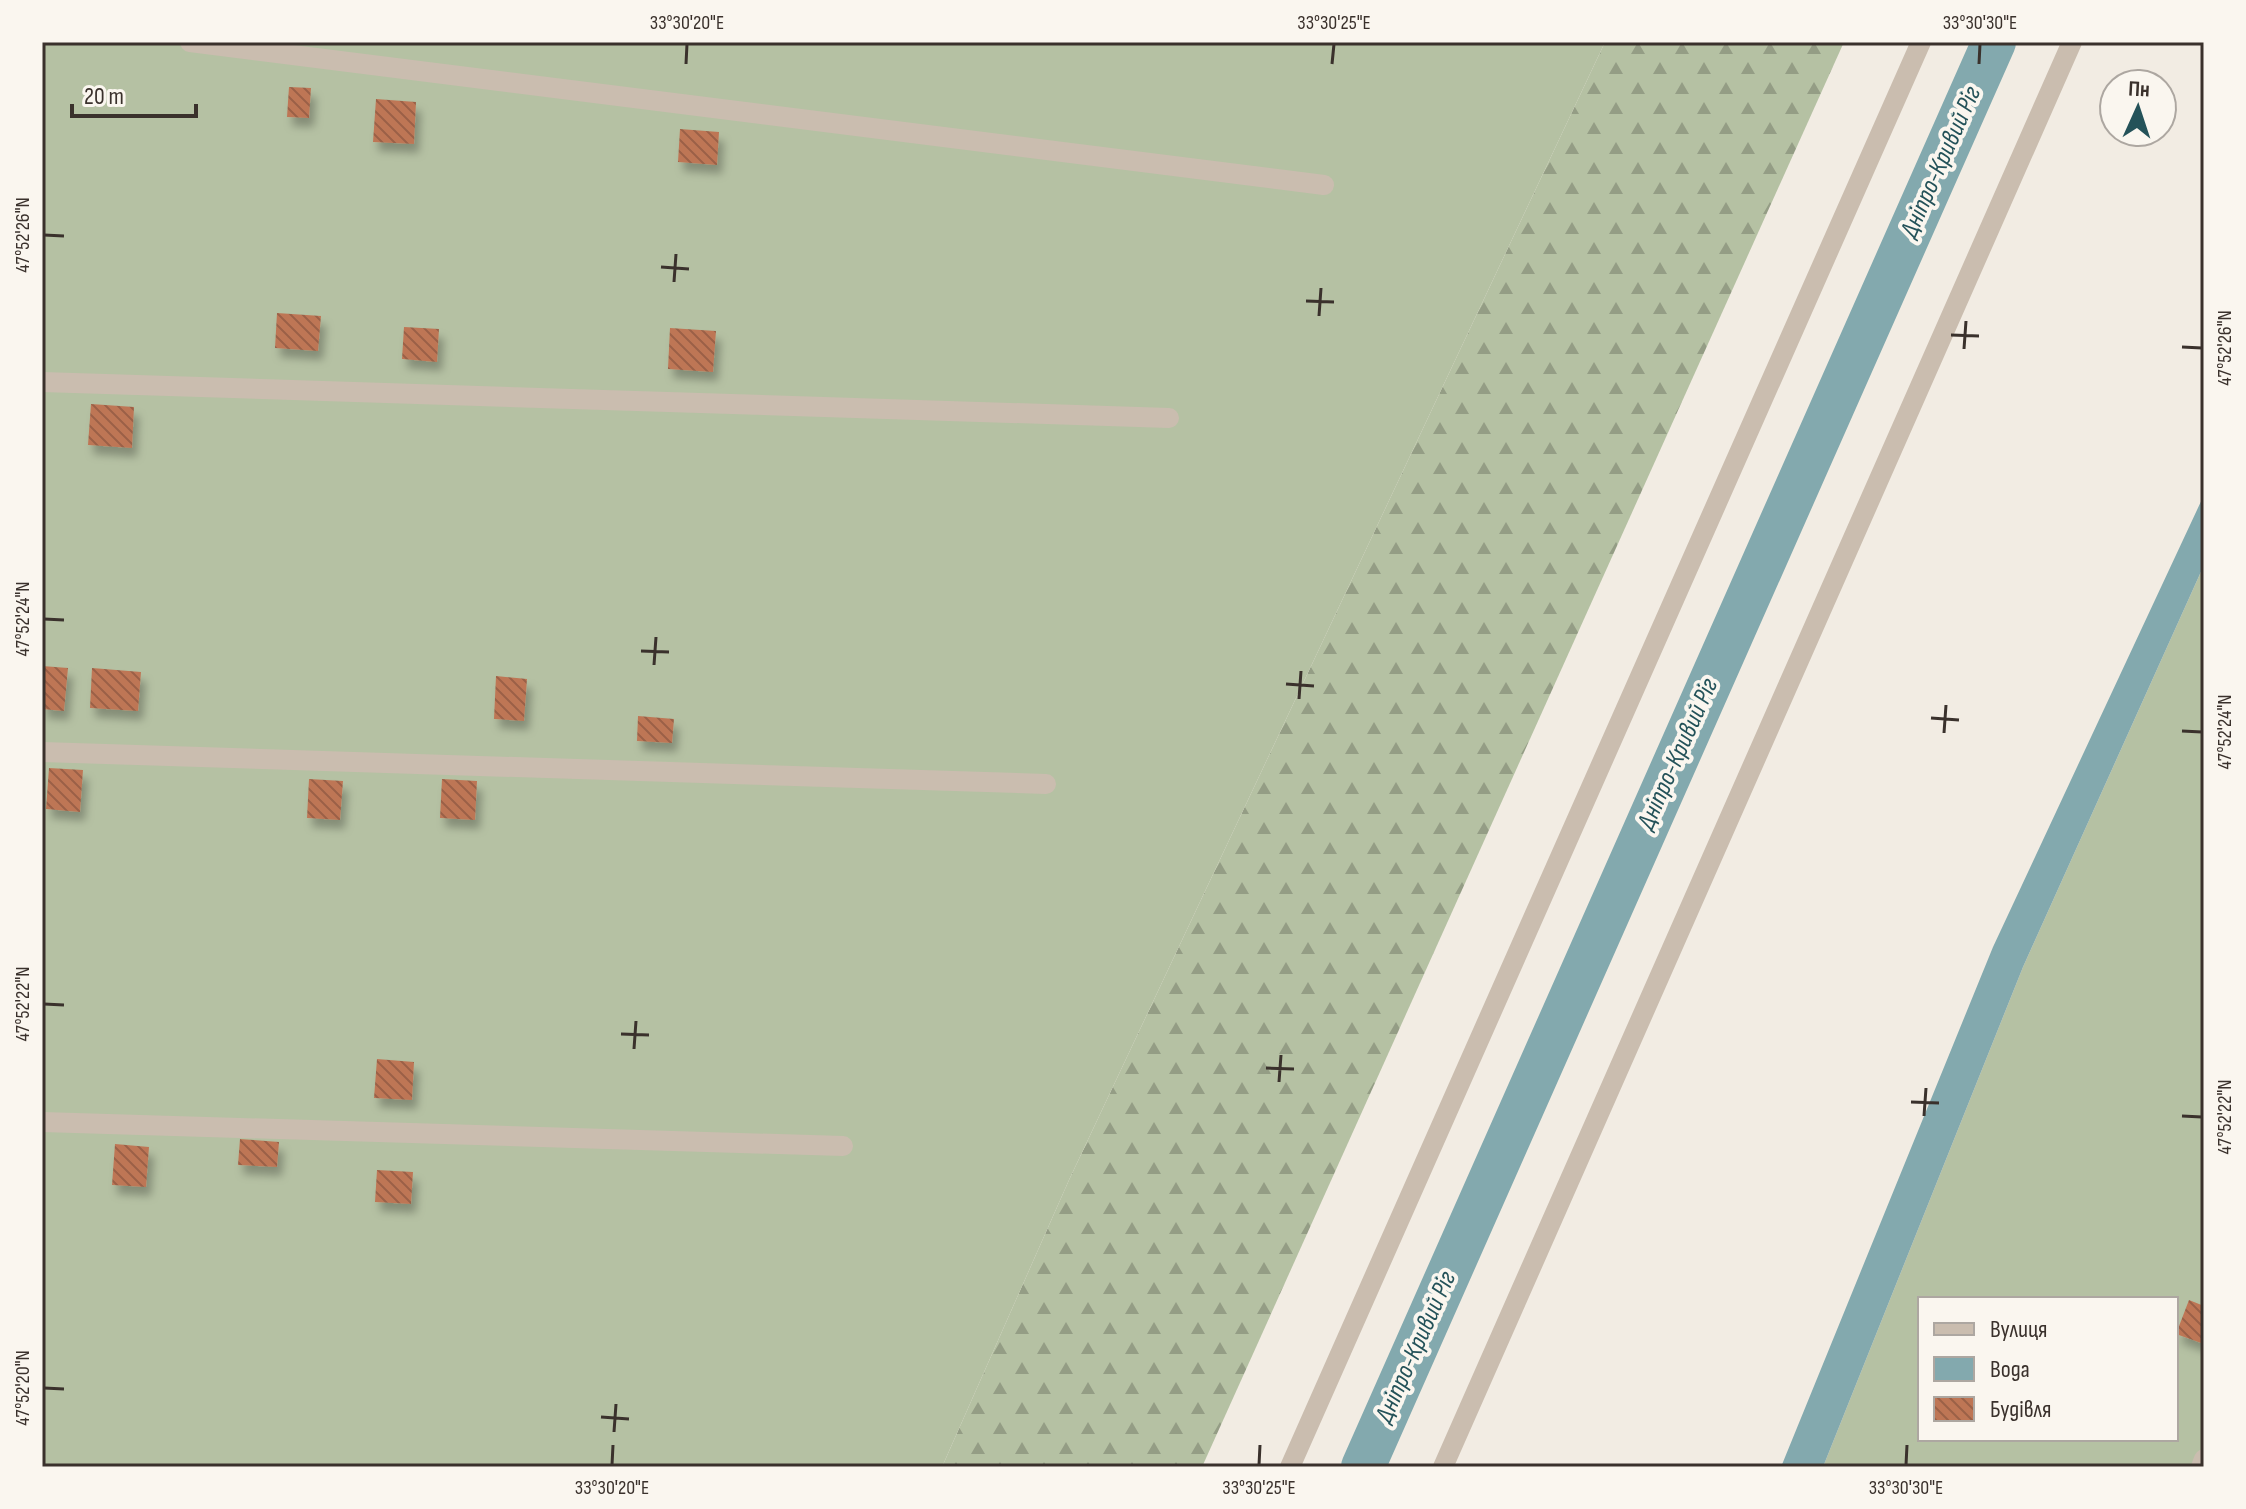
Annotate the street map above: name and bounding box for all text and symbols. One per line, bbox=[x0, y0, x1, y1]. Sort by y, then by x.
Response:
text: 33°30'20"E bbox=[650, 11, 724, 35]
text: 33°30'25"E bbox=[1297, 11, 1371, 35]
text: 33°30'30"E bbox=[1943, 11, 2017, 35]
scale bar bbox=[72, 68, 196, 118]
north arrow bbox=[2098, 68, 2178, 148]
text: Пн bbox=[2128, 75, 2150, 104]
water label: Дніпро-Кривий Ріг bbox=[1893, 81, 1988, 244]
text: 20 m bbox=[84, 82, 124, 111]
text: 47°52'26"N bbox=[11, 197, 35, 273]
text: 47°52'26"N bbox=[2213, 310, 2237, 386]
text: 47°52'24"N bbox=[11, 582, 35, 656]
water label: Дніпро-Кривий Ріг bbox=[1630, 673, 1725, 836]
text: 47°52'24"N bbox=[2213, 695, 2237, 769]
text: 47°52'22"N bbox=[11, 967, 35, 1041]
text: 47°52'22"N bbox=[2213, 1080, 2237, 1154]
water label: Дніпро-Кривий Ріг bbox=[1368, 1266, 1463, 1429]
legend bbox=[1918, 1297, 2178, 1441]
text: Вулиця bbox=[1990, 1315, 2048, 1344]
text: 47°52'20"N bbox=[11, 1350, 35, 1426]
text: Вода bbox=[1990, 1355, 2030, 1384]
text: Будівля bbox=[1990, 1395, 2051, 1424]
text: 33°30'20"E bbox=[575, 1476, 649, 1500]
text: 33°30'25"E bbox=[1222, 1476, 1296, 1500]
text: 33°30'30"E bbox=[1869, 1476, 1943, 1500]

